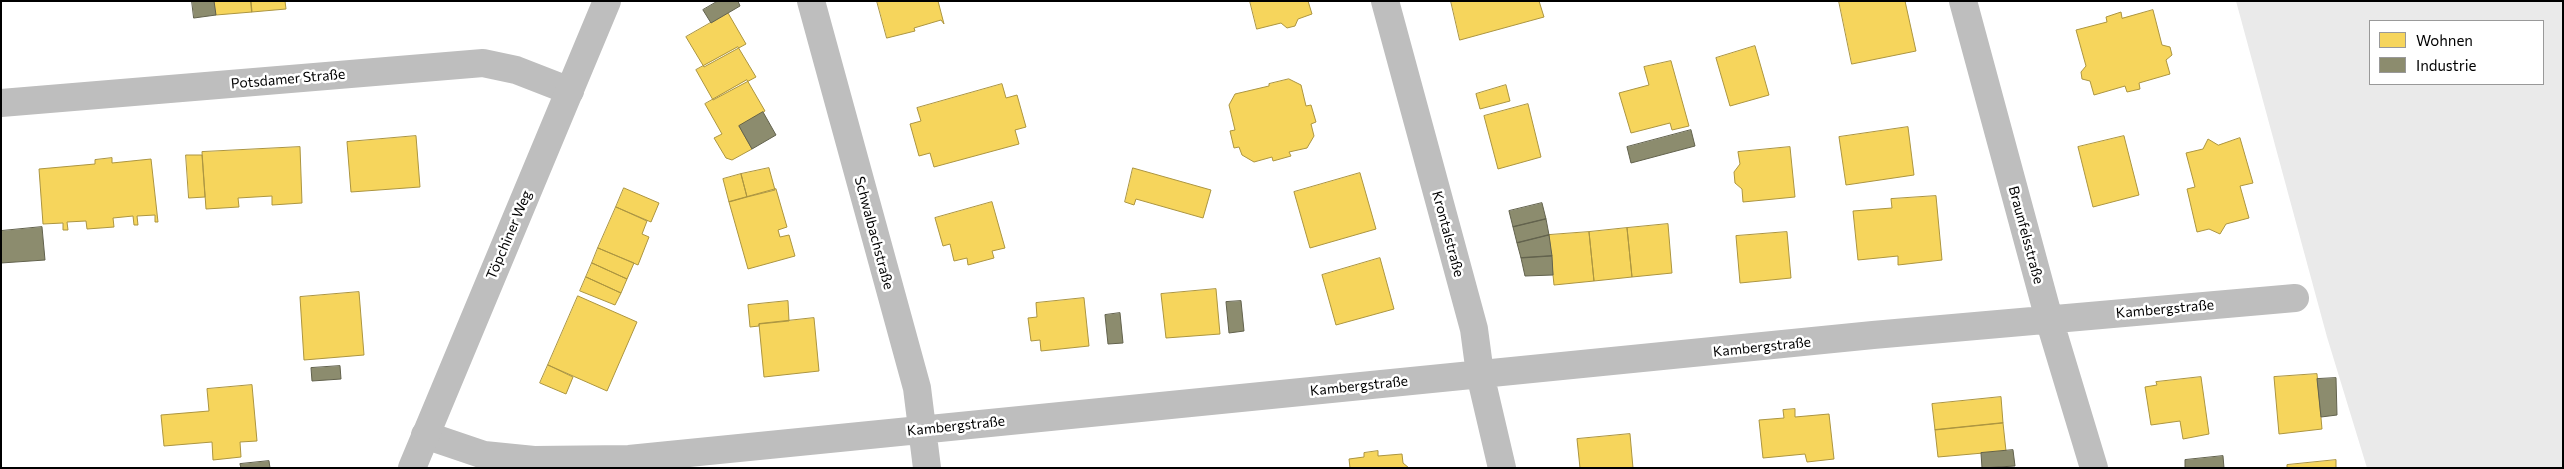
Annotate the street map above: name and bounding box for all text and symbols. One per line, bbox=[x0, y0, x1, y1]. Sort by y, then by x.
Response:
legend bbox=[2369, 20, 2544, 85]
text: Wohnen bbox=[2416, 31, 2473, 49]
text: Industrie bbox=[2416, 56, 2477, 74]
street label: Potsdamer Straße bbox=[230, 66, 346, 92]
street label: Schwalbachstraße bbox=[851, 175, 897, 291]
street label: Braunfelsstraße bbox=[2005, 184, 2047, 286]
street label: Töpchiner Weg bbox=[483, 188, 535, 282]
street label: Krontalstraße bbox=[1428, 189, 1468, 279]
street label: Kambergstraße bbox=[2115, 296, 2215, 322]
street label: Kambergstraße bbox=[1712, 333, 1812, 361]
street label: Kambergstraße bbox=[1309, 372, 1409, 400]
street label: Kambergstraße bbox=[906, 412, 1006, 440]

